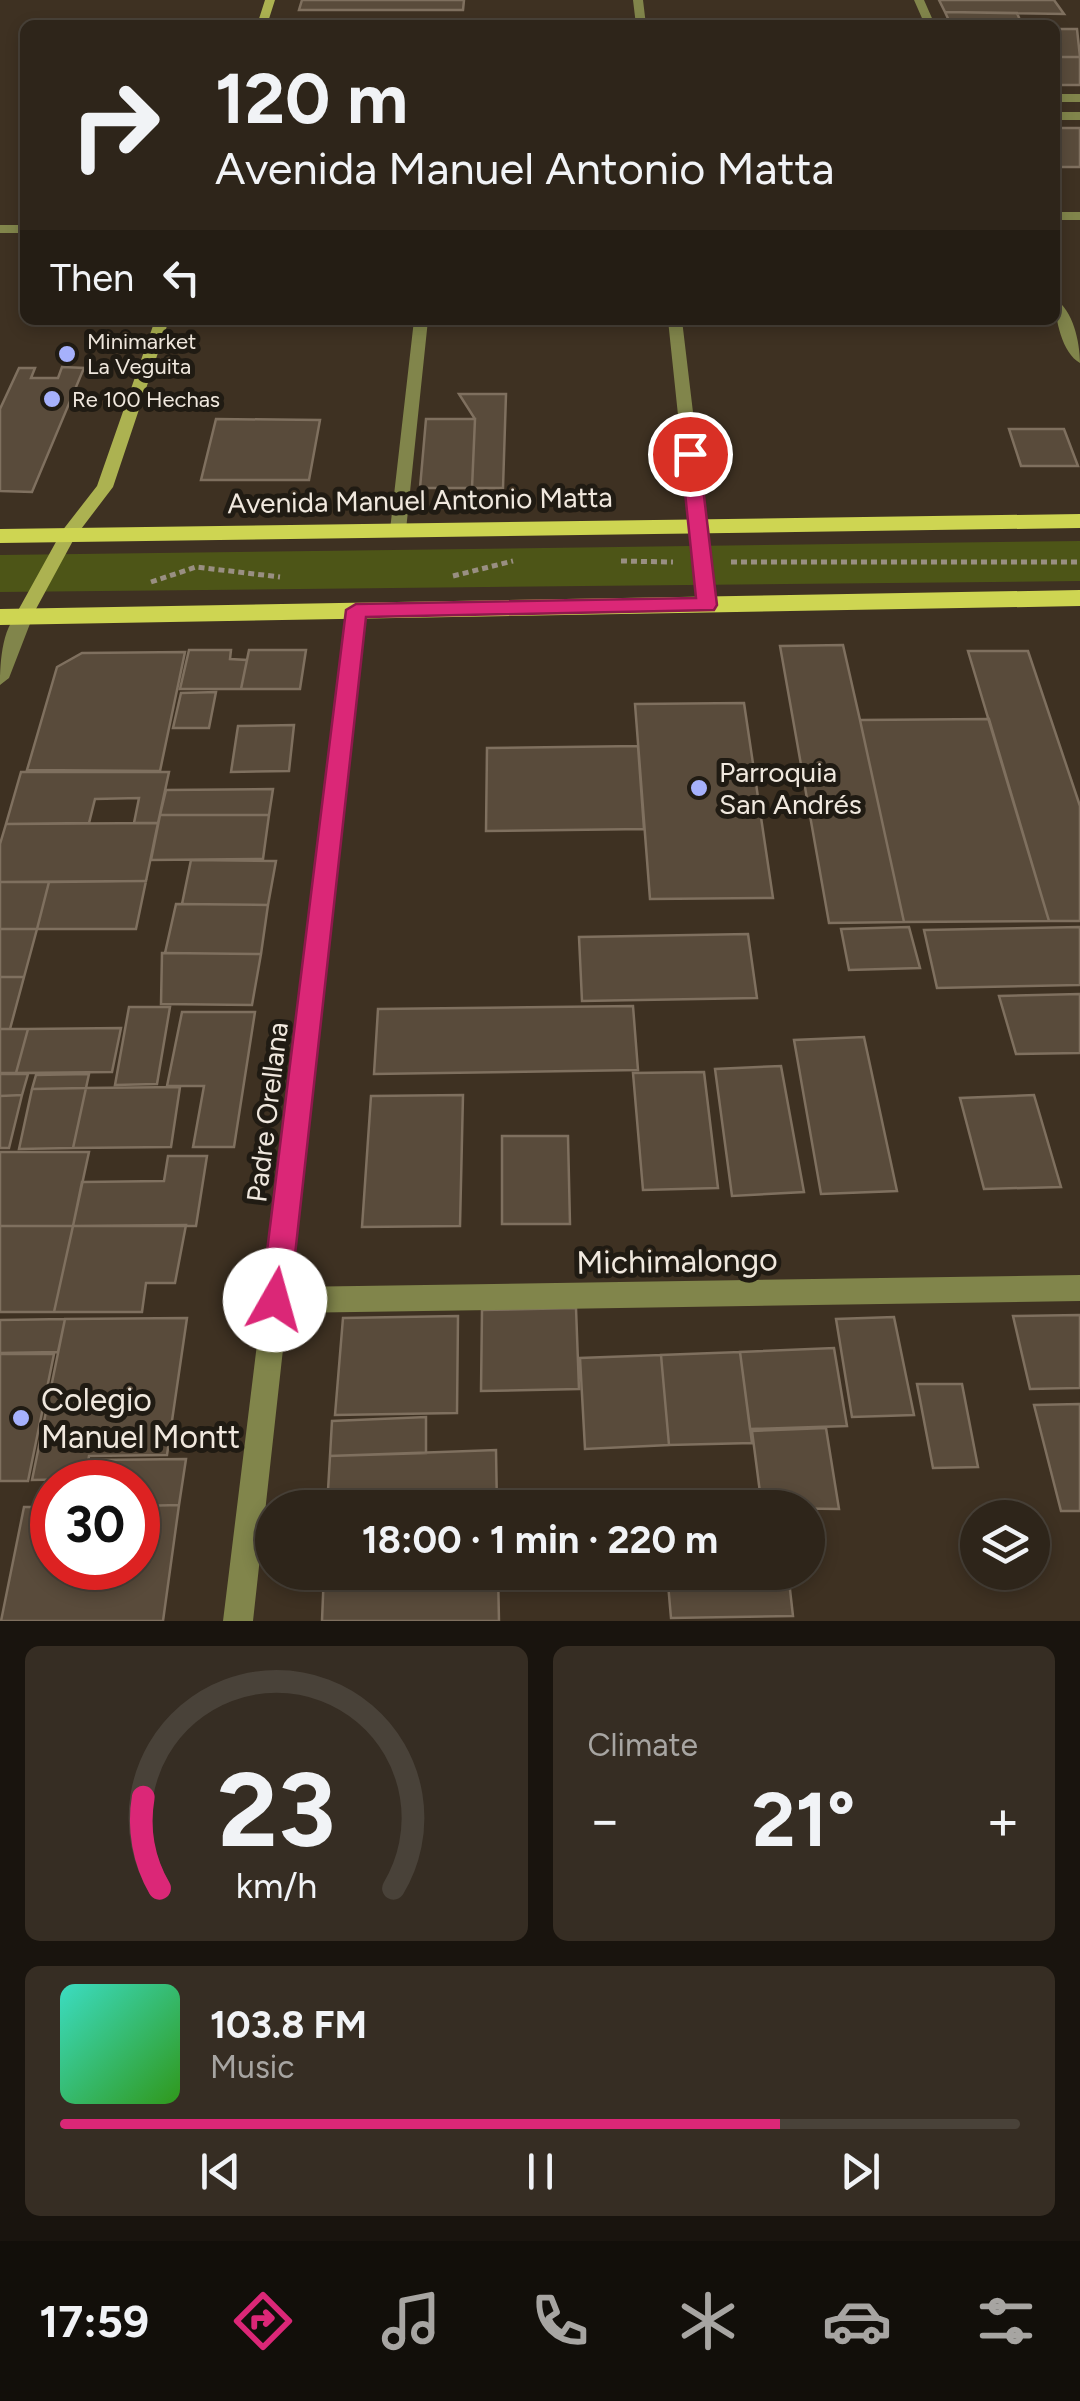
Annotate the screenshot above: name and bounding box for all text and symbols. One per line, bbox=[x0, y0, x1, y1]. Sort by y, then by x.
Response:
text: 120 m bbox=[215, 56, 408, 141]
icon: right bbox=[50, 60, 180, 190]
text: Avenida Manuel Antonio Matta bbox=[215, 141, 834, 195]
icon: left bbox=[154, 250, 209, 305]
text: Then bbox=[50, 255, 134, 301]
place label: Minimarket La Veguita bbox=[87, 328, 196, 380]
marker: Minimarket La Veguita bbox=[56, 343, 78, 365]
place label: Re 100 Hechas bbox=[72, 386, 220, 413]
marker: Re 100 Hechas bbox=[41, 388, 63, 410]
pin bbox=[648, 412, 733, 497]
icon: arrive bbox=[663, 427, 718, 482]
street label: Avenida Manuel Antonio Matta bbox=[227, 480, 613, 520]
place label: Parroquia San Andrés bbox=[719, 755, 862, 821]
marker: Parroquia San Andrés bbox=[688, 777, 710, 799]
street label: Padre Orellana bbox=[239, 1020, 295, 1204]
street label: Michimalongo bbox=[576, 1240, 778, 1282]
position arrow bbox=[223, 1248, 327, 1352]
place label: Colegio Manuel Montt bbox=[41, 1381, 240, 1456]
marker: Colegio Manuel Montt bbox=[10, 1407, 32, 1429]
speed limit sign: 30 bbox=[30, 1460, 160, 1590]
map controls bbox=[960, 1500, 1050, 1590]
button: layers bbox=[960, 1500, 1050, 1590]
text: 18:00 · 1 min · 220 m bbox=[362, 1517, 718, 1563]
text: Climate bbox=[588, 1726, 698, 1764]
text: 23 bbox=[217, 1747, 335, 1872]
text: 21° bbox=[752, 1775, 855, 1865]
text: − bbox=[588, 1787, 622, 1853]
text: + bbox=[986, 1787, 1020, 1853]
text: km/h bbox=[235, 1864, 317, 1907]
text: 103.8 FM bbox=[210, 2002, 367, 2048]
text: Music bbox=[210, 2048, 295, 2086]
icon: previous bbox=[193, 2144, 248, 2199]
icon: pause bbox=[513, 2144, 568, 2199]
icon: next bbox=[833, 2144, 888, 2199]
icon: directions bbox=[228, 2286, 298, 2356]
icon: music bbox=[376, 2286, 446, 2356]
icon: phone bbox=[525, 2286, 595, 2356]
icon: climate bbox=[673, 2286, 743, 2356]
icon: car bbox=[822, 2286, 892, 2356]
icon: filters bbox=[971, 2286, 1041, 2356]
text: 17:59 bbox=[39, 2294, 149, 2348]

